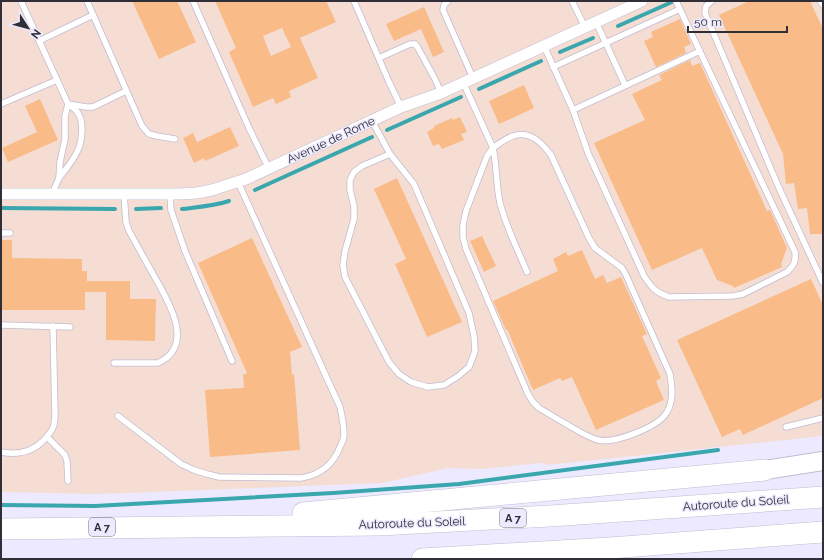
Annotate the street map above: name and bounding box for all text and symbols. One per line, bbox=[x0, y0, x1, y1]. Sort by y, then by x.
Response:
north arrow bbox=[8, 8, 48, 48]
scale bar bbox=[688, 8, 787, 34]
text: 50 m bbox=[694, 15, 722, 29]
text: N bbox=[28, 26, 43, 41]
street label: Avenue de Rome bbox=[285, 113, 377, 167]
street label: Autoroute du Soleil bbox=[682, 492, 790, 514]
road number: A 7 bbox=[500, 509, 526, 527]
street label: Autoroute du Soleil bbox=[358, 514, 466, 532]
road number: A 7 bbox=[89, 518, 115, 536]

